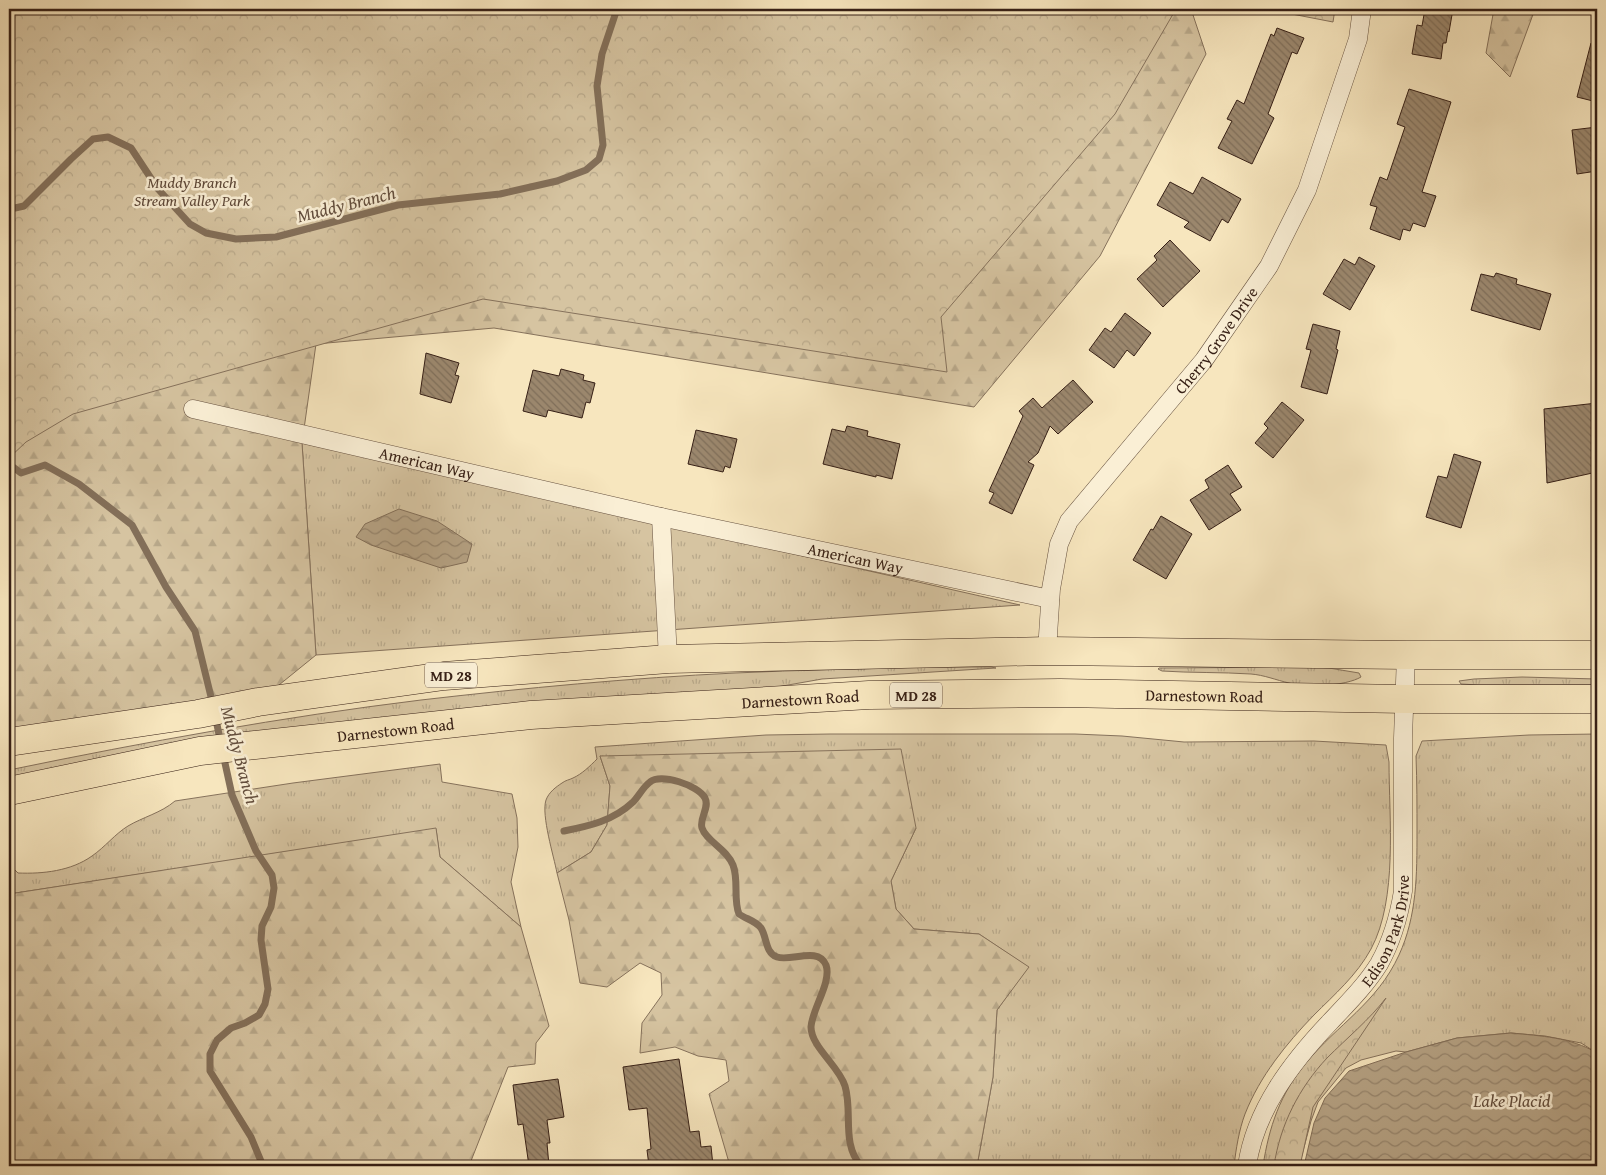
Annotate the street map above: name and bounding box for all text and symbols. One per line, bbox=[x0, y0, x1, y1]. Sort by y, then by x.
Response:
park label: Muddy Branch Stream Valley Park bbox=[134, 170, 251, 212]
water label: Muddy Branch bbox=[294, 179, 398, 229]
street label: Cherry Grove Drive bbox=[1168, 282, 1263, 399]
street label: American Way bbox=[377, 440, 477, 486]
street label: American Way bbox=[805, 536, 905, 580]
road number: MD 28 bbox=[425, 662, 477, 688]
road number: MD 28 bbox=[890, 682, 942, 708]
street label: Darnestown Road bbox=[1145, 682, 1264, 709]
street label: Darnestown Road bbox=[741, 684, 860, 715]
water label: Muddy Branch bbox=[214, 703, 266, 807]
street label: Darnestown Road bbox=[336, 711, 456, 748]
street label: Edison Park Drive bbox=[1355, 875, 1415, 992]
water label: Lake Placid bbox=[1472, 1087, 1551, 1114]

